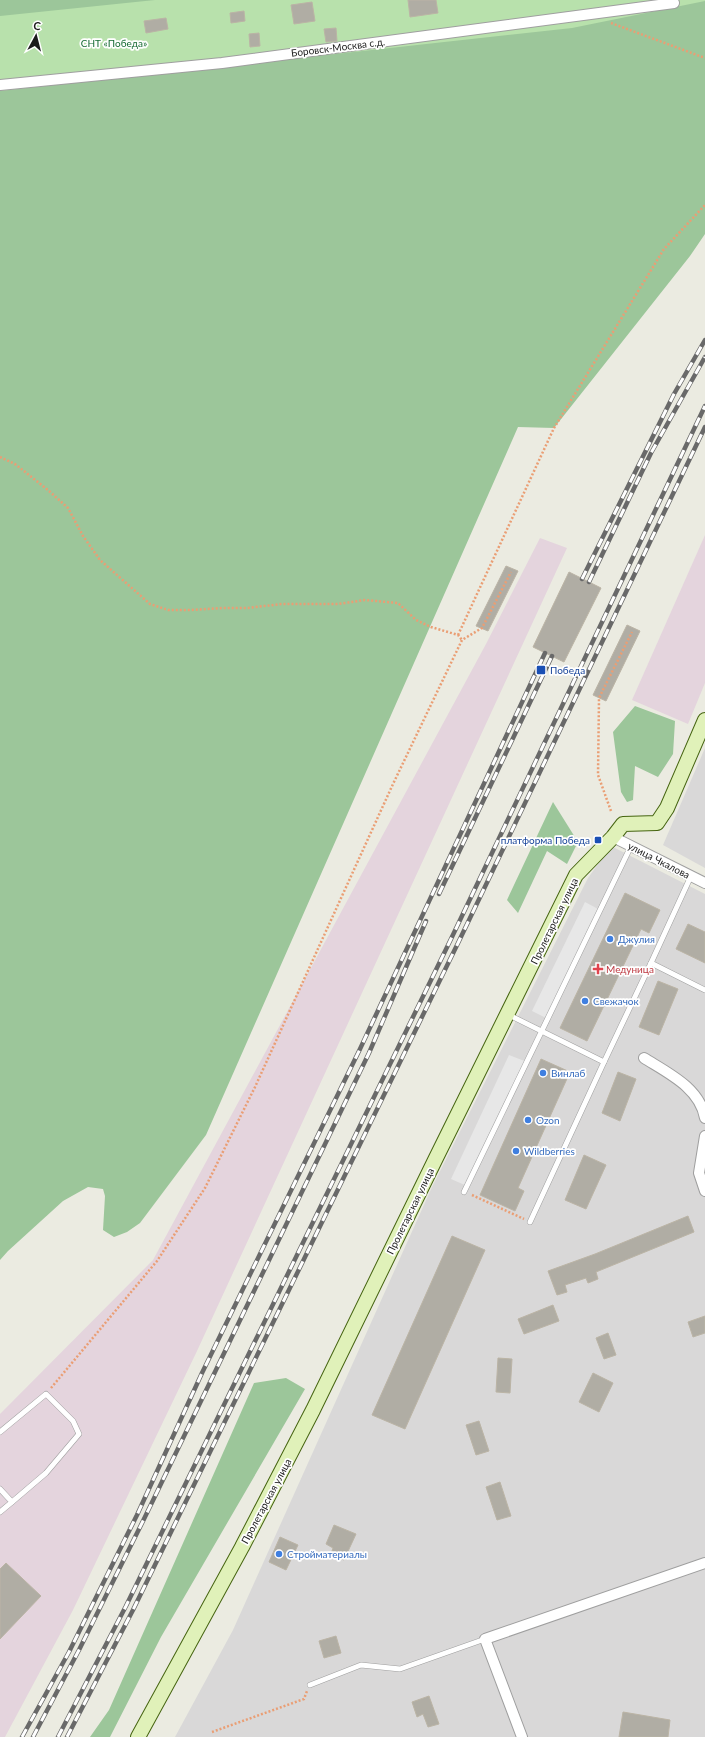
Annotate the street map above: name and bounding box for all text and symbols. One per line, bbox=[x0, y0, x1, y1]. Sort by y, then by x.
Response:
north arrow bbox=[16, 16, 56, 56]
text: С bbox=[33, 19, 42, 33]
street label: Боровск-Москва с.д. bbox=[290, 35, 386, 59]
park label: СНТ «Победа» bbox=[81, 37, 147, 49]
marker: Победа bbox=[535, 664, 547, 676]
place label: Победа bbox=[550, 664, 585, 676]
place label: платформа Победа bbox=[501, 834, 590, 846]
marker: платформа Победа bbox=[593, 835, 603, 845]
street label: улица Чкалова bbox=[626, 839, 692, 881]
street label: Пролетарская улица bbox=[528, 876, 580, 966]
place label: Джулия bbox=[618, 933, 655, 945]
marker: Джулия bbox=[605, 934, 615, 944]
place label: Медуница bbox=[606, 963, 654, 975]
marker: Медуница bbox=[593, 964, 603, 974]
place label: Свежачок bbox=[593, 995, 640, 1007]
marker: Свежачок bbox=[580, 996, 590, 1006]
place label: Винлаб bbox=[551, 1067, 586, 1079]
marker: Винлаб bbox=[538, 1068, 548, 1078]
place label: Ozon bbox=[536, 1114, 560, 1126]
marker: Ozon bbox=[523, 1115, 533, 1125]
place label: Wildberries bbox=[524, 1145, 575, 1157]
marker: Wildberries bbox=[511, 1146, 521, 1156]
street label: Пролетарская улица bbox=[384, 1166, 436, 1256]
street label: Пролетарская улица bbox=[238, 1456, 294, 1546]
place label: Стройматериалы bbox=[287, 1548, 367, 1560]
marker: Стройматериалы bbox=[274, 1549, 284, 1559]

